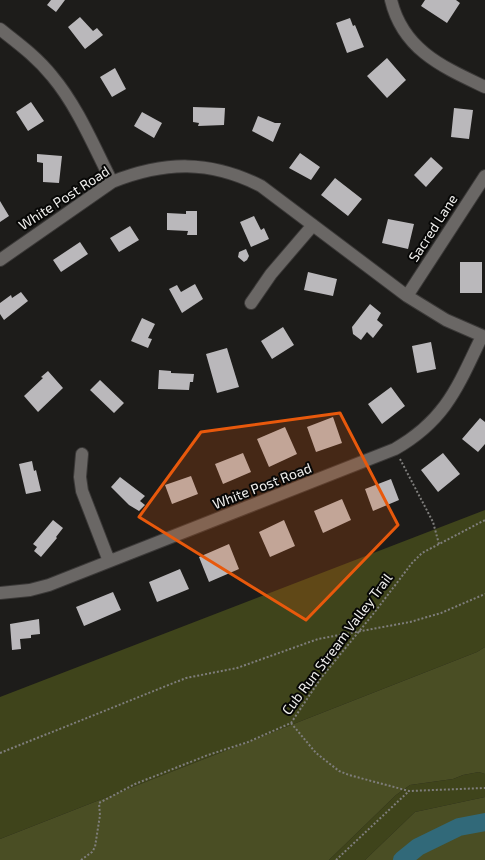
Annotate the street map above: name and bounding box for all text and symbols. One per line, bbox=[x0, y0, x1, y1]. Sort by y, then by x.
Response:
street label: White Post Road bbox=[15, 162, 112, 233]
street label: Sacred Lane bbox=[404, 191, 461, 265]
street label: White Post Road bbox=[210, 459, 314, 512]
street label: Cub Run Stream Valley Trail bbox=[278, 569, 396, 718]

